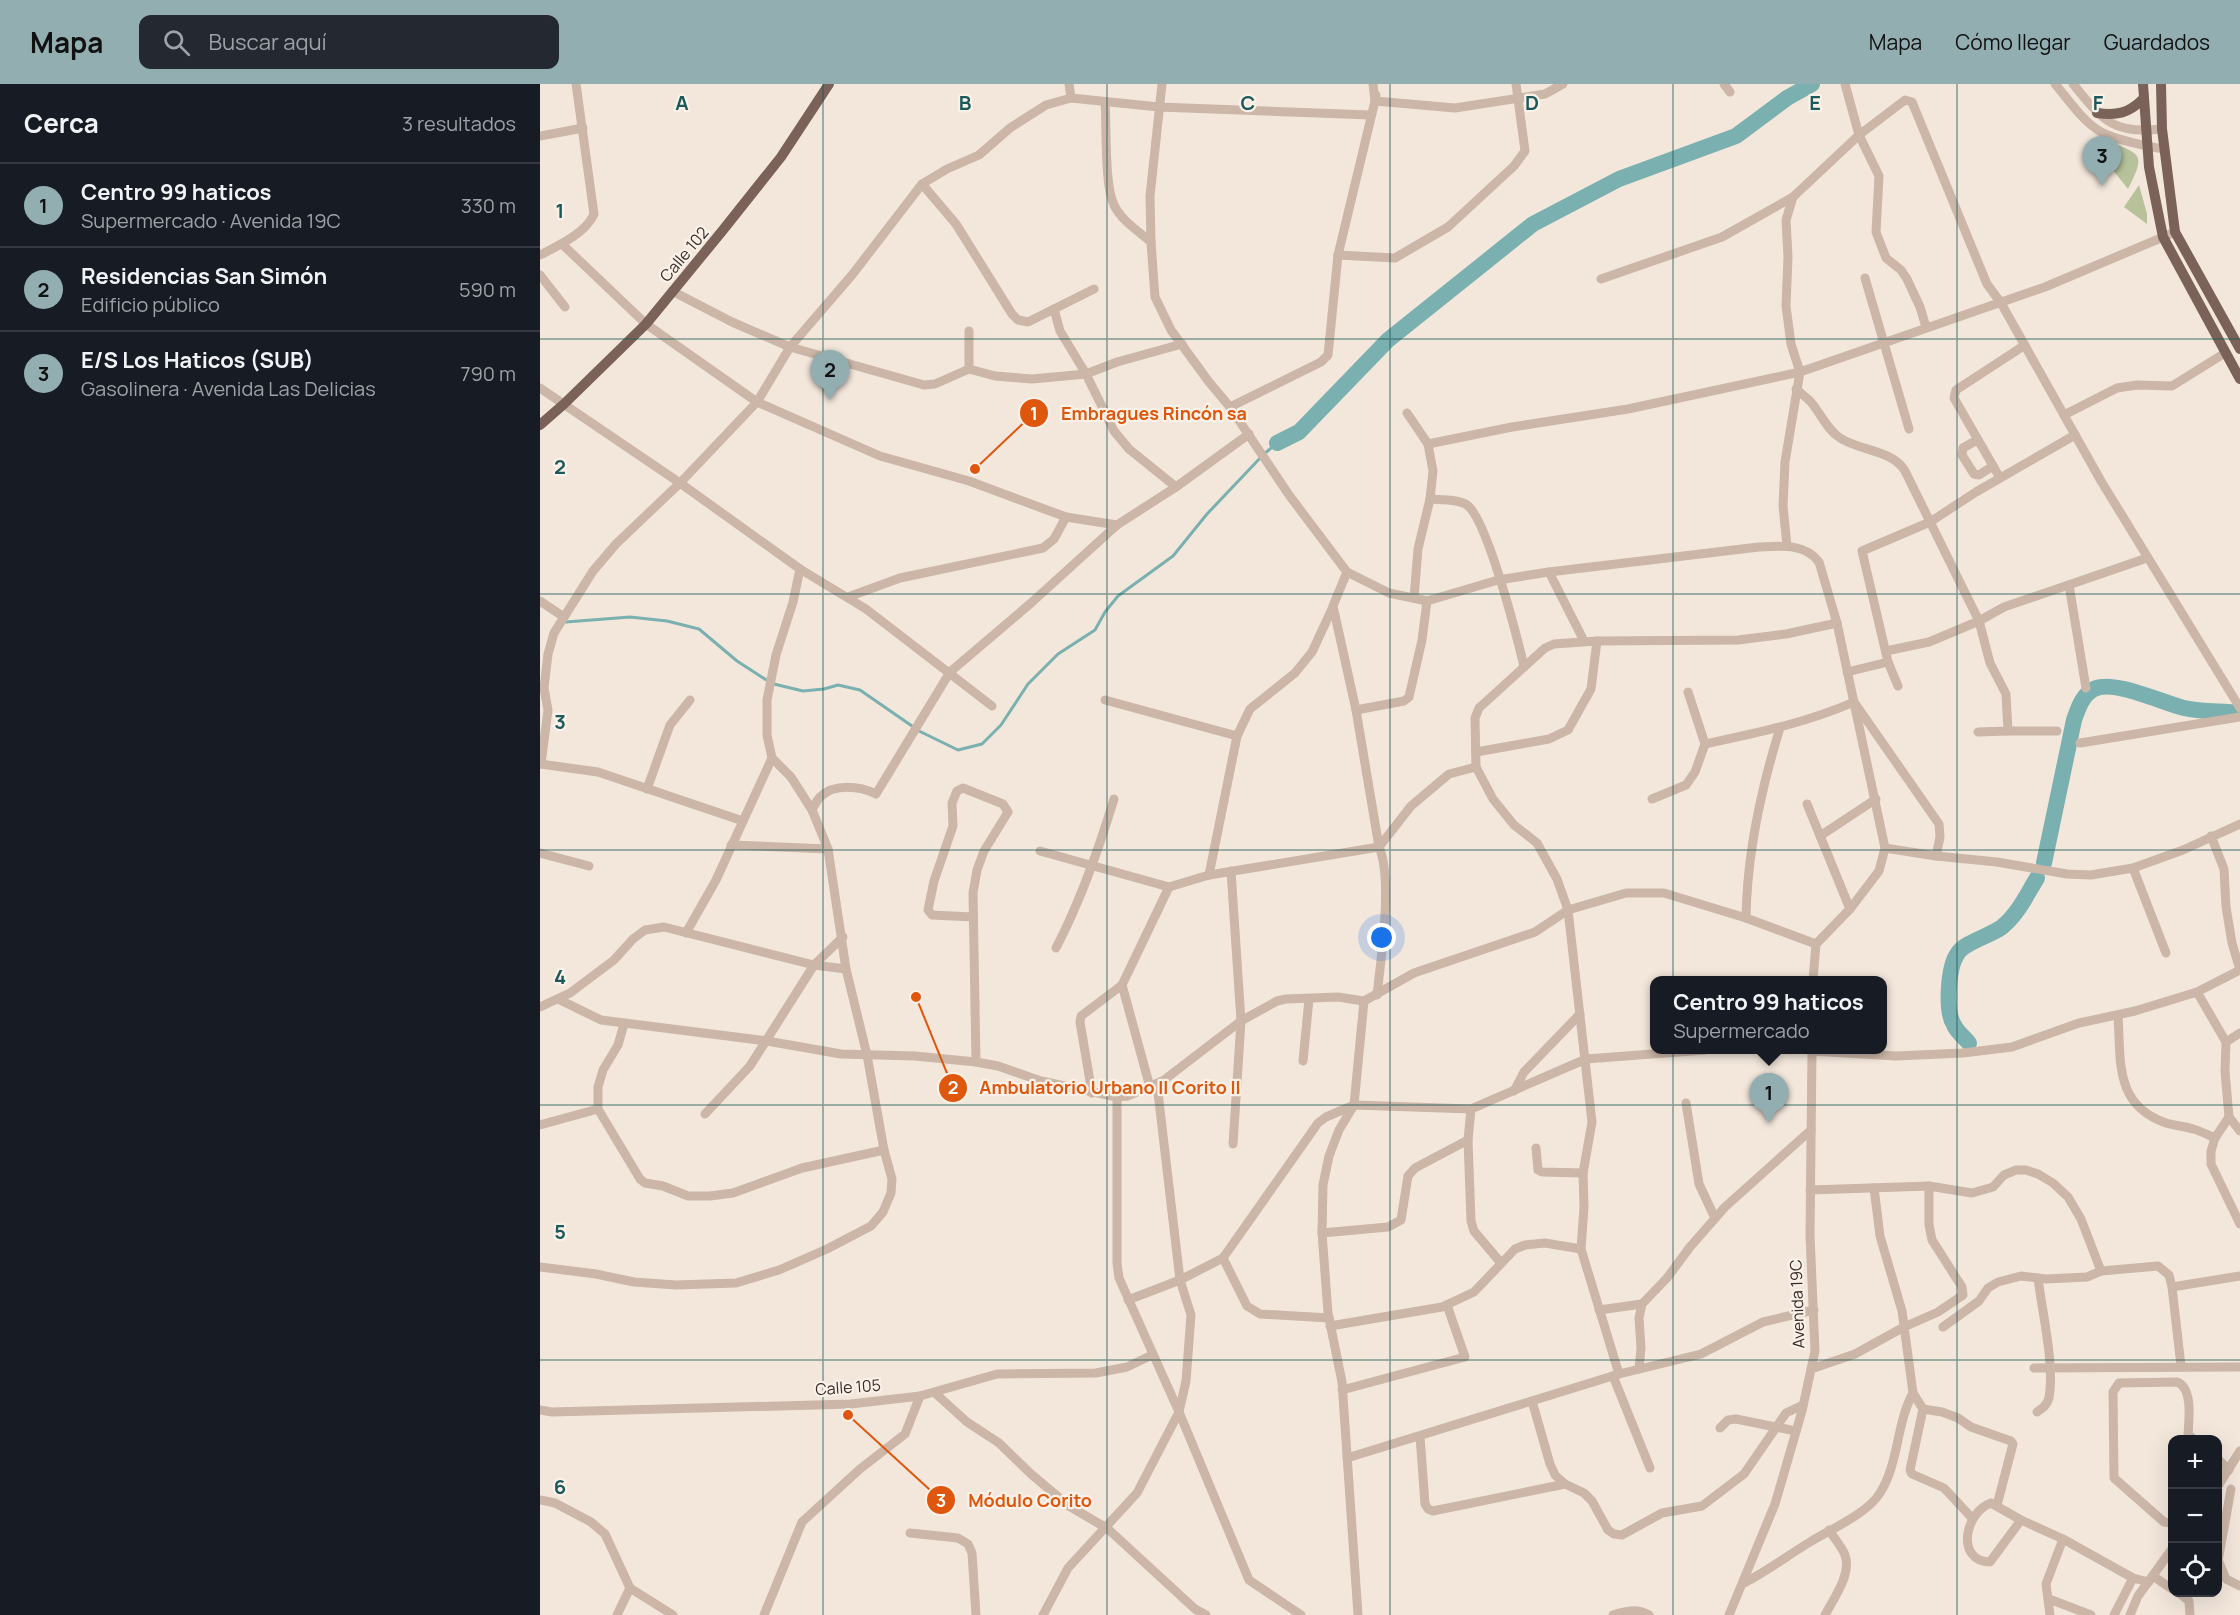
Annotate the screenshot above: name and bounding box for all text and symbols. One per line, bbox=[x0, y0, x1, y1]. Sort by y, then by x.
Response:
search box bbox=[139, 15, 559, 69]
text: Mapa bbox=[30, 23, 103, 61]
icon: search bbox=[160, 26, 193, 59]
text: Buscar aquí bbox=[208, 27, 327, 57]
text: Mapa bbox=[1869, 28, 1922, 56]
text: Cómo llegar bbox=[1955, 28, 2071, 56]
text: Guardados bbox=[2104, 28, 2210, 56]
text: A bbox=[675, 89, 689, 116]
text: B bbox=[959, 89, 972, 116]
text: C bbox=[1241, 89, 1255, 116]
text: D bbox=[1525, 89, 1539, 116]
text: E bbox=[1809, 89, 1821, 116]
text: F bbox=[2093, 89, 2104, 116]
text: Cerca bbox=[24, 105, 99, 141]
text: 3 resultados bbox=[402, 110, 516, 137]
pin: 3 bbox=[2082, 136, 2122, 186]
text: Centro 99 haticos bbox=[81, 177, 271, 207]
text: 1 bbox=[39, 192, 48, 219]
text: 330 m bbox=[461, 192, 516, 219]
text: 1 bbox=[556, 197, 564, 224]
text: Supermercado · Avenida 19C bbox=[81, 207, 341, 234]
street label: Calle 102 bbox=[655, 222, 713, 286]
text: Residencias San Simón bbox=[81, 261, 327, 291]
text: 2 bbox=[38, 276, 49, 303]
text: 590 m bbox=[459, 276, 516, 303]
text: Edificio público bbox=[81, 291, 220, 318]
text: E/S Los Haticos (SUB) bbox=[81, 345, 314, 375]
pin: 2 bbox=[810, 350, 850, 400]
text: 3 bbox=[38, 360, 49, 387]
text: 790 m bbox=[460, 360, 516, 387]
text: Gasolinera · Avenida Las Delicias bbox=[81, 375, 376, 402]
callout: Embragues Rincón sa bbox=[1019, 395, 1259, 431]
text: 1 bbox=[1030, 401, 1038, 425]
text: Embragues Rincón sa bbox=[1061, 401, 1247, 425]
text: 2 bbox=[554, 453, 566, 480]
text: 3 bbox=[554, 708, 566, 735]
your location bbox=[1367, 923, 1396, 952]
text: 4 bbox=[554, 963, 566, 990]
popup bbox=[1650, 976, 1887, 1054]
text: Centro 99 haticos bbox=[1673, 987, 1864, 1017]
text: Supermercado bbox=[1673, 1017, 1810, 1044]
callout: Ambulatorio Urbano II Corito II bbox=[938, 1070, 1253, 1106]
pin: 1 bbox=[1750, 1074, 1788, 1123]
text: 2 bbox=[948, 1075, 958, 1099]
text: Ambulatorio Urbano II Corito II bbox=[979, 1075, 1241, 1099]
text: 5 bbox=[554, 1218, 566, 1245]
street label: Avenida 19C bbox=[1784, 1259, 1810, 1349]
street label: Calle 105 bbox=[815, 1374, 881, 1400]
map controls bbox=[2168, 1435, 2222, 1597]
button: + bbox=[2168, 1435, 2222, 1489]
text: 6 bbox=[554, 1473, 566, 1500]
callout: Módulo Corito bbox=[926, 1482, 1104, 1518]
text: 3 bbox=[936, 1488, 946, 1512]
text: Módulo Corito bbox=[968, 1488, 1092, 1512]
button: − bbox=[2168, 1489, 2222, 1543]
button: locate bbox=[2168, 1543, 2222, 1597]

